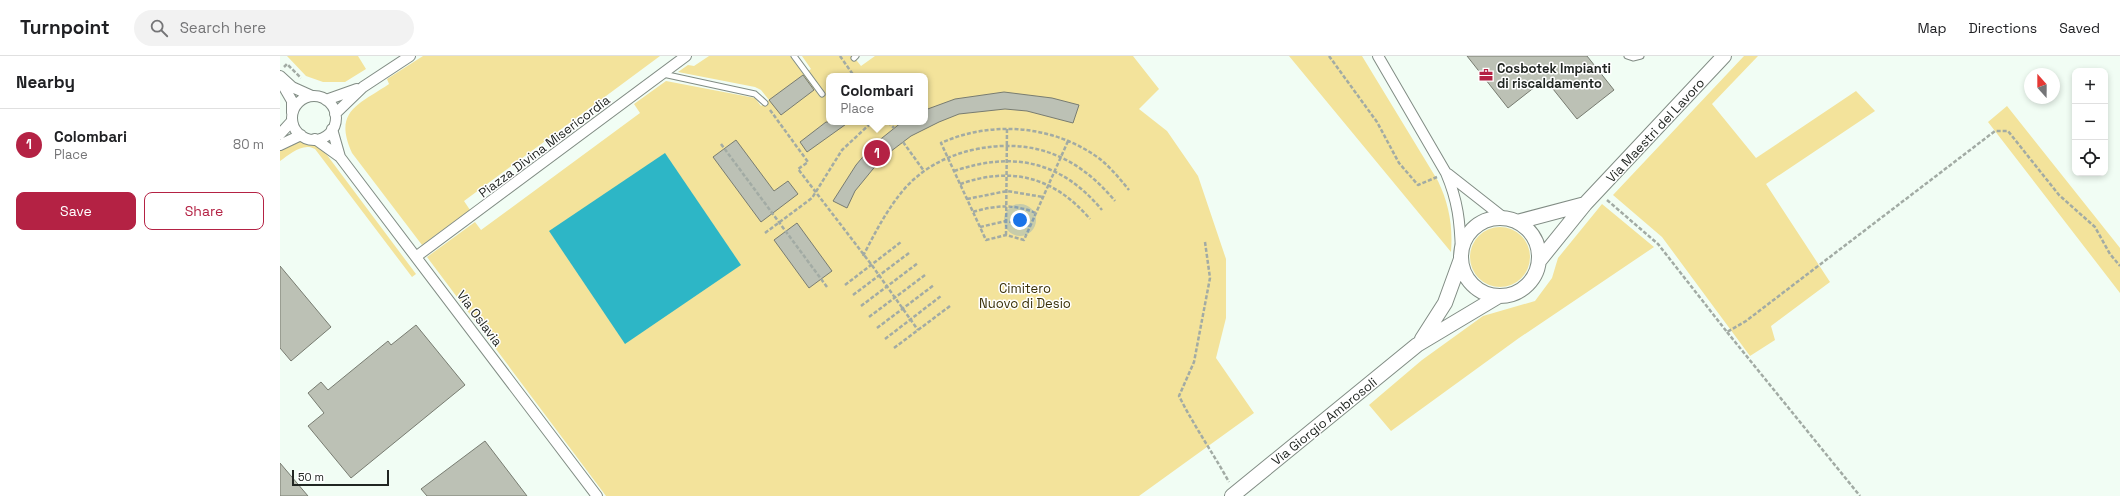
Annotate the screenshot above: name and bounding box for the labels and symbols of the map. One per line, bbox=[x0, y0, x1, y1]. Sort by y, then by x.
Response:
place label: Cosbotek Impianti di riscaldamento bbox=[1497, 60, 1611, 92]
office icon: Cosbotek Impianti di riscaldamento bbox=[1478, 67, 1494, 83]
north arrow bbox=[2024, 68, 2060, 104]
street label: Via Maestri del Lavoro bbox=[1603, 75, 1708, 186]
street label: Piazza Divina Misericordia bbox=[475, 91, 614, 201]
pin: 1 bbox=[864, 138, 890, 168]
your location bbox=[1010, 210, 1030, 230]
park label: Cimitero Nuovo di Desio bbox=[979, 280, 1071, 312]
street label: Via Oslavia bbox=[453, 287, 506, 350]
street label: Via Giorgio Ambrosoli bbox=[1268, 374, 1381, 469]
scale bar bbox=[292, 468, 389, 487]

